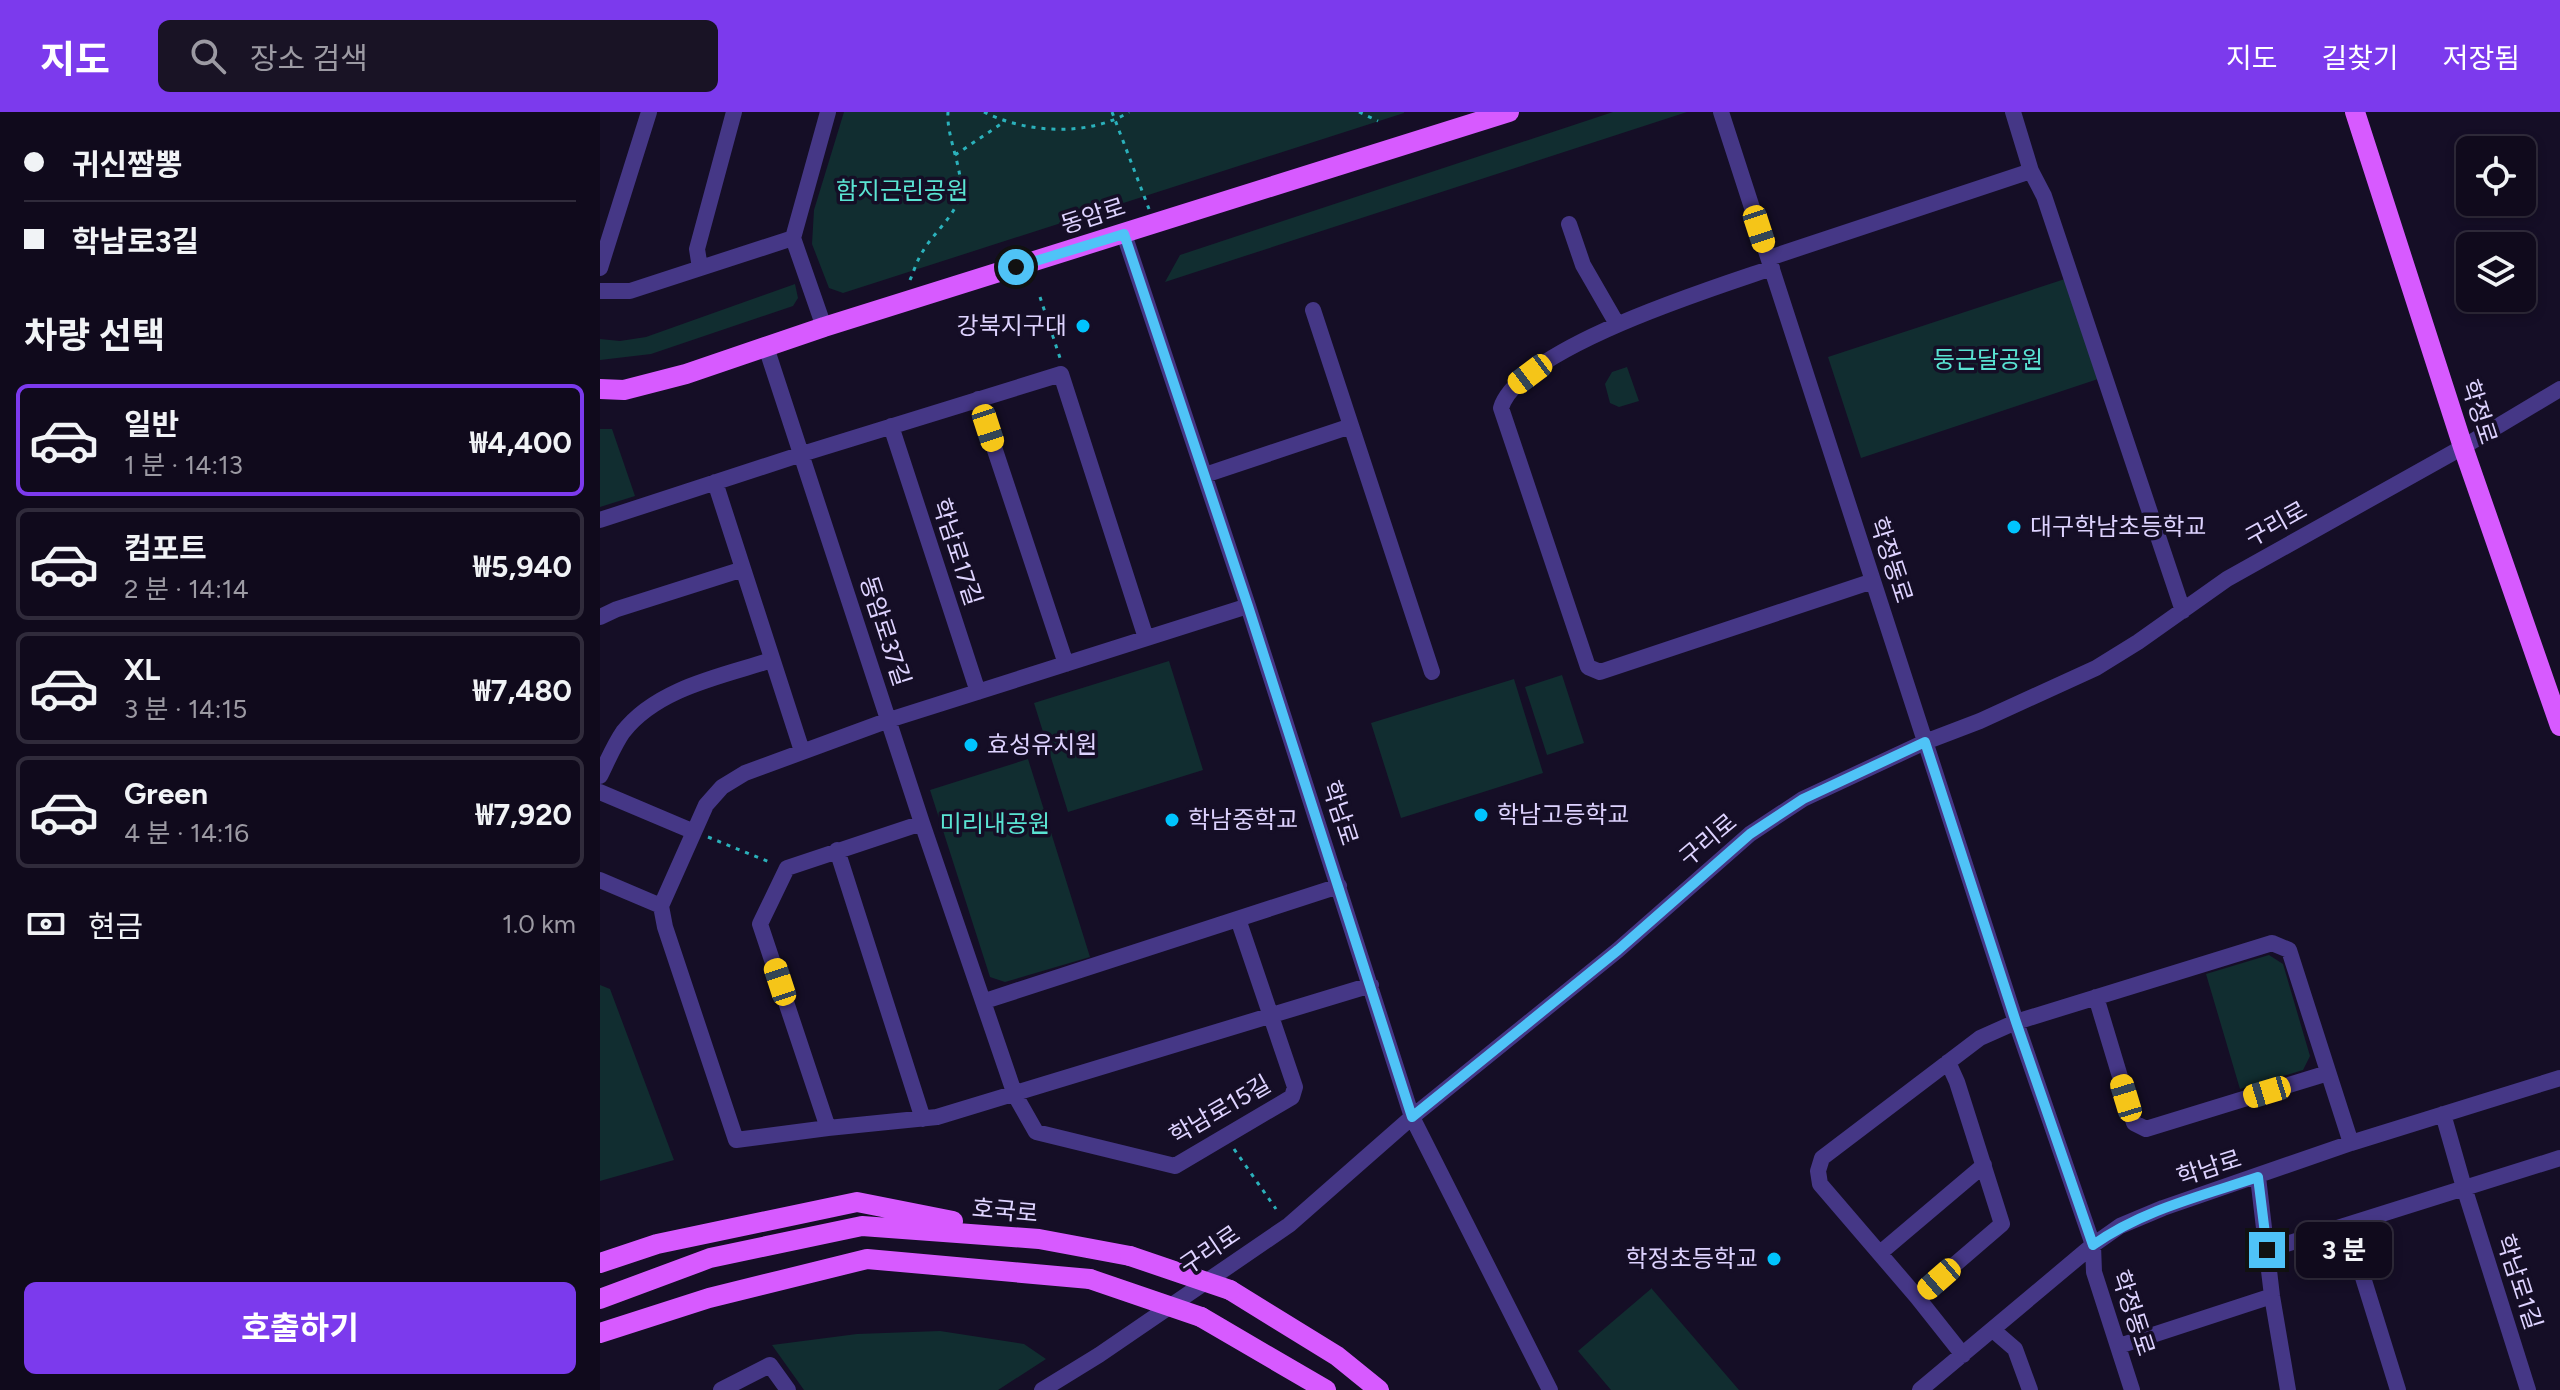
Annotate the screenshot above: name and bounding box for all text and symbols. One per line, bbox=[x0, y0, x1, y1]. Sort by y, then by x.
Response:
search box bbox=[158, 20, 718, 92]
icon: search bbox=[186, 34, 230, 78]
text: 지도 bbox=[40, 37, 110, 83]
text: 장소 검색 bbox=[250, 40, 368, 77]
text: 지도 bbox=[2226, 41, 2277, 75]
text: 길찾기 bbox=[2321, 41, 2399, 75]
text: 저장됨 bbox=[2443, 41, 2520, 75]
map controls bbox=[2456, 136, 2536, 312]
button: locate bbox=[2456, 136, 2536, 216]
text: 귀신짬뽕 bbox=[72, 146, 182, 183]
park label: 함지근린공원 bbox=[836, 176, 968, 205]
street label: 동암로 bbox=[1057, 191, 1129, 240]
car bbox=[1740, 202, 1778, 256]
text: 학남로3길 bbox=[72, 223, 199, 260]
button: layers bbox=[2456, 232, 2536, 312]
route start bbox=[998, 249, 1034, 285]
place label: 강북지구대 bbox=[957, 311, 1067, 340]
text: 차량 선택 bbox=[24, 314, 165, 357]
marker: 강북지구대 bbox=[1074, 317, 1092, 335]
park label: 둥근달공원 bbox=[1933, 345, 2043, 374]
car bbox=[1504, 350, 1556, 398]
street label: 학정로 bbox=[2455, 376, 2504, 448]
car bbox=[969, 401, 1007, 455]
icon: car bbox=[28, 404, 100, 476]
text: 일반 bbox=[124, 406, 179, 443]
text: ₩4,400 bbox=[470, 424, 572, 461]
text: 1 분 · 14:13 bbox=[124, 449, 243, 481]
street label: 학남로17길 bbox=[927, 495, 988, 609]
street label: 구리로 bbox=[2240, 495, 2312, 552]
place label: 대구학남초등학교 bbox=[2030, 512, 2207, 541]
street label: 학정동로 bbox=[1864, 513, 1919, 606]
marker: 대구학남초등학교 bbox=[2005, 518, 2023, 536]
icon: car bbox=[28, 528, 100, 600]
text: 컴포트 bbox=[124, 530, 207, 567]
text: ₩5,940 bbox=[473, 548, 572, 585]
street label: 동암로37길 bbox=[854, 572, 917, 690]
text: 2 분 · 14:14 bbox=[124, 573, 249, 605]
text: XL bbox=[124, 651, 160, 688]
icon: car bbox=[28, 652, 100, 724]
text: ₩7,480 bbox=[473, 672, 572, 709]
text: 3 분 · 14:15 bbox=[124, 693, 247, 725]
place label: 효성유치원 bbox=[987, 730, 1097, 759]
marker: 효성유치원 bbox=[962, 736, 980, 754]
text: Green bbox=[124, 775, 208, 812]
icon: car bbox=[28, 776, 100, 848]
street label: 학남로 bbox=[1316, 777, 1365, 849]
text: ₩7,920 bbox=[476, 796, 572, 833]
place label: 학남고등학교 bbox=[1497, 800, 1629, 829]
place label: 학남중학교 bbox=[1188, 805, 1298, 834]
marker: 학남고등학교 bbox=[1472, 806, 1490, 824]
street label: 구리로 bbox=[1673, 807, 1742, 872]
park label: 미리내공원 bbox=[940, 809, 1050, 838]
marker: 학남중학교 bbox=[1163, 811, 1181, 829]
text: 4 분 · 14:16 bbox=[124, 817, 249, 849]
icon: cash bbox=[24, 902, 68, 946]
text: 현금 bbox=[88, 908, 143, 945]
text: 1.0 km bbox=[502, 908, 576, 940]
car bbox=[761, 955, 799, 1009]
street label: 학남로15길 bbox=[1164, 1069, 1276, 1150]
car bbox=[2108, 1072, 2144, 1124]
car bbox=[2241, 1074, 2293, 1110]
street label: 학남로 bbox=[2173, 1143, 2245, 1192]
street label: 호국로 bbox=[971, 1193, 1039, 1228]
street label: 구리로 bbox=[1174, 1219, 1245, 1280]
callout: 3 분 bbox=[2295, 1222, 2391, 1278]
street label: 학남로1길 bbox=[2491, 1231, 2548, 1333]
route end bbox=[2249, 1232, 2285, 1268]
text: 3 분 bbox=[2322, 1234, 2366, 1266]
place label: 학정초등학교 bbox=[1626, 1244, 1758, 1273]
marker: 학정초등학교 bbox=[1765, 1250, 1783, 1268]
car bbox=[1913, 1254, 1965, 1304]
street label: 학정동로 bbox=[2106, 1266, 2161, 1359]
button: 호출하기 bbox=[24, 1282, 576, 1374]

